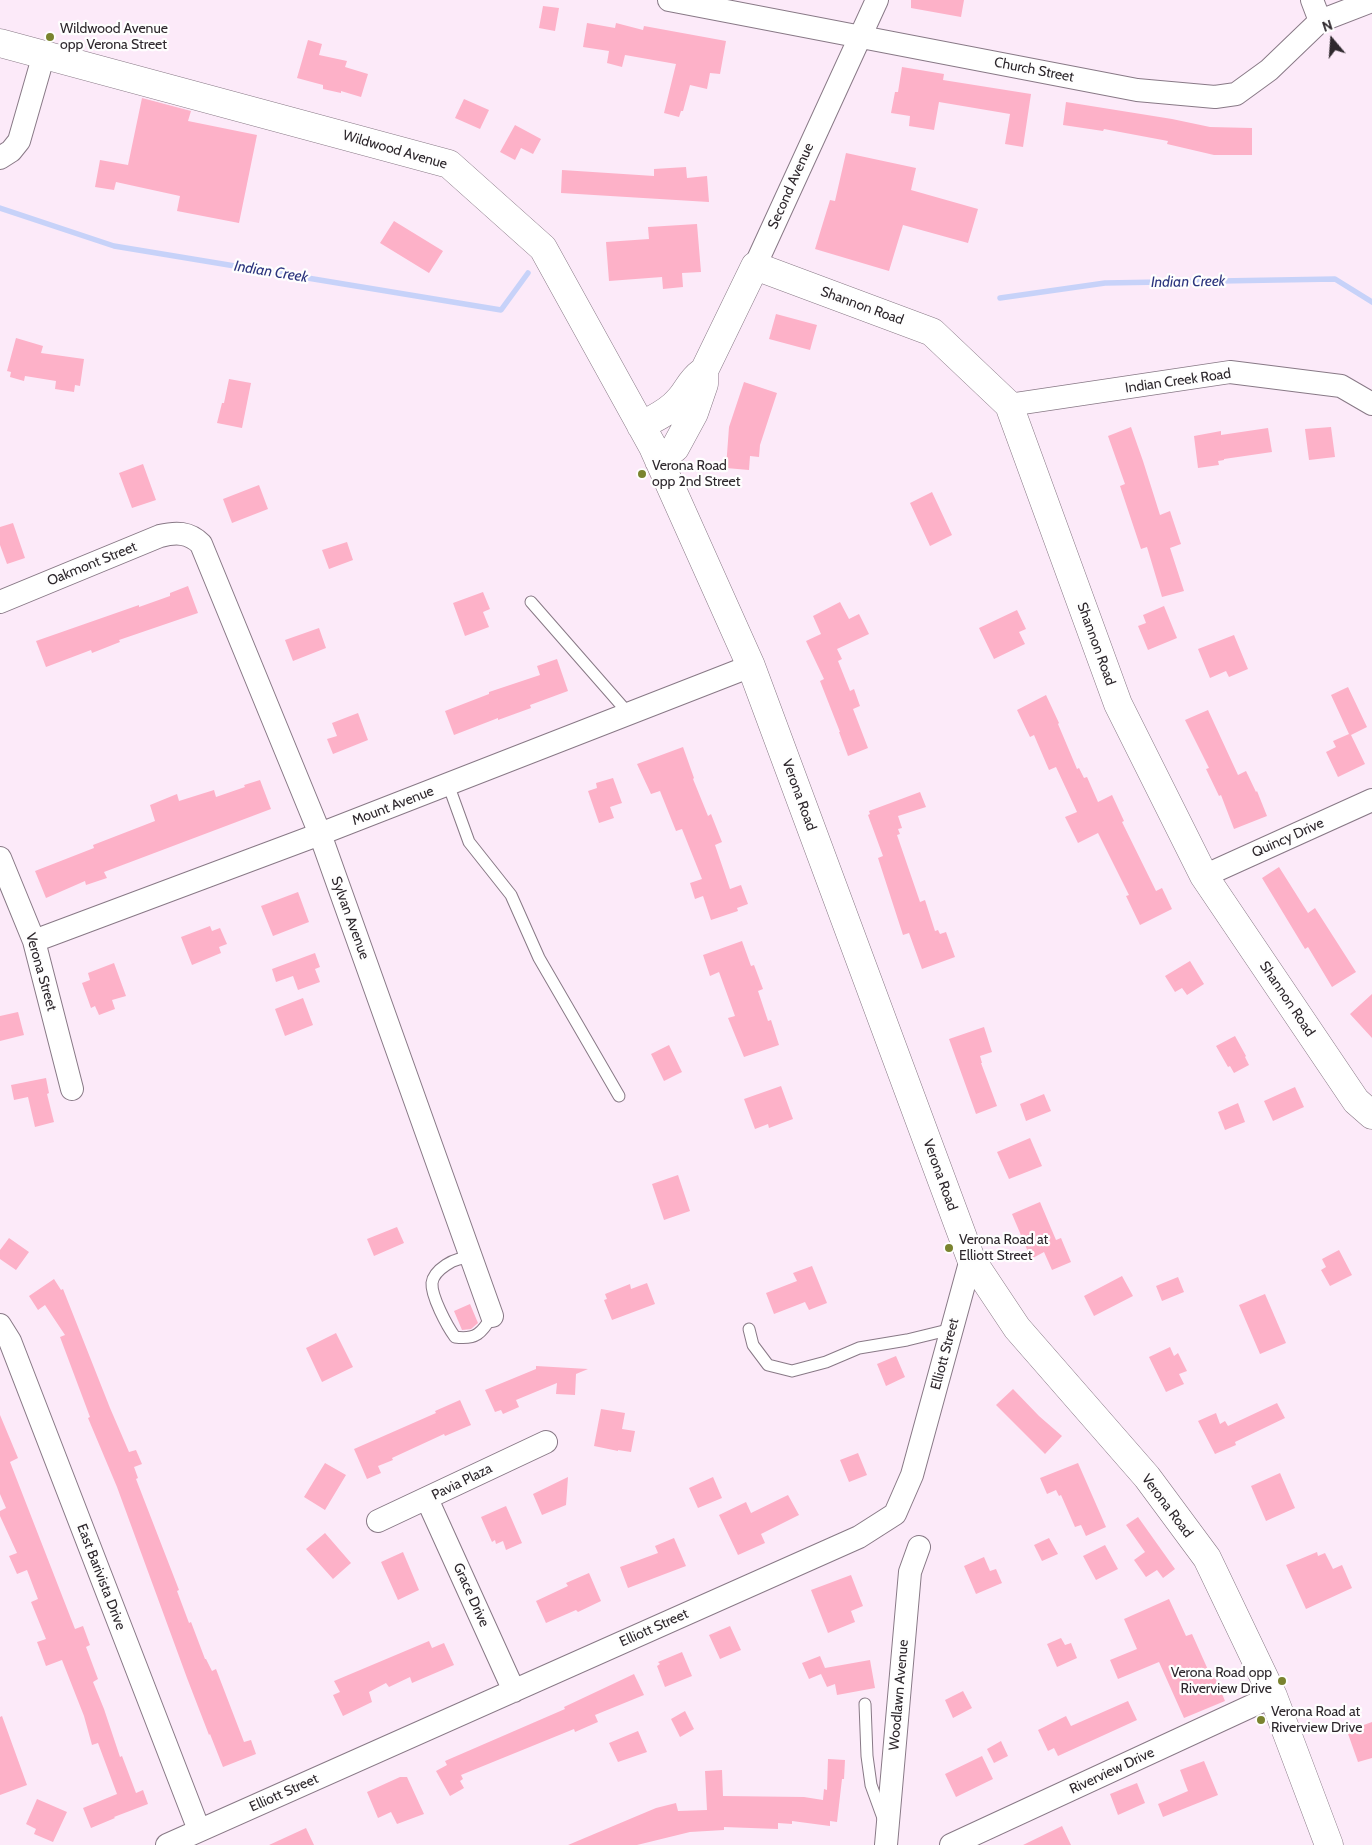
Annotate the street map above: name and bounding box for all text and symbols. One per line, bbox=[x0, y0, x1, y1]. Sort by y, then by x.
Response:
north arrow bbox=[1307, 15, 1357, 65]
text: N bbox=[1320, 16, 1335, 36]
place label: Wildwood Avenue opp Verona Street bbox=[60, 21, 168, 54]
marker: Wildwood Avenue opp Verona Street bbox=[44, 31, 56, 43]
street label: Church Street bbox=[993, 54, 1075, 86]
street label: Wildwood Avenue bbox=[341, 127, 449, 173]
street label: Second Avenue bbox=[765, 140, 817, 232]
water label: Indian Creek bbox=[233, 257, 309, 287]
water label: Indian Creek bbox=[1151, 272, 1225, 292]
street label: Shannon Road bbox=[818, 283, 906, 329]
street label: Indian Creek Road bbox=[1124, 365, 1232, 397]
place label: Verona Road opp 2nd Street bbox=[652, 458, 741, 491]
marker: Verona Road opp 2nd Street bbox=[636, 468, 648, 480]
street label: Oakmont Street bbox=[45, 538, 139, 590]
street label: Shannon Road bbox=[1073, 600, 1119, 688]
street label: Verona Road bbox=[778, 757, 820, 833]
street label: Mount Avenue bbox=[350, 783, 436, 829]
street label: Quincy Drive bbox=[1249, 815, 1327, 861]
street label: Sylvan Avenue bbox=[327, 874, 373, 962]
street label: Verona Street bbox=[22, 931, 60, 1013]
street label: Shannon Road bbox=[1256, 958, 1318, 1040]
street label: Verona Road bbox=[919, 1137, 961, 1213]
place label: Verona Road at Elliott Street bbox=[959, 1232, 1048, 1264]
marker: Verona Road at Elliott Street bbox=[943, 1242, 955, 1254]
street label: Elliott Street bbox=[927, 1316, 963, 1392]
street label: Pavia Plaza bbox=[429, 1460, 495, 1504]
street label: Verona Road bbox=[1138, 1471, 1196, 1541]
street label: East Barivista Drive bbox=[73, 1522, 129, 1632]
street label: Grace Drive bbox=[449, 1560, 493, 1630]
street label: Elliott Street bbox=[617, 1605, 691, 1651]
street label: Woodlawn Avenue bbox=[886, 1639, 912, 1751]
place label: Verona Road opp Riverview Drive bbox=[1171, 1665, 1272, 1698]
marker: Verona Road opp Riverview Drive bbox=[1276, 1675, 1288, 1687]
place label: Verona Road at Riverview Drive bbox=[1271, 1704, 1362, 1736]
marker: Verona Road at Riverview Drive bbox=[1255, 1714, 1267, 1726]
street label: Riverview Drive bbox=[1067, 1744, 1157, 1798]
street label: Elliott Street bbox=[247, 1770, 321, 1816]

